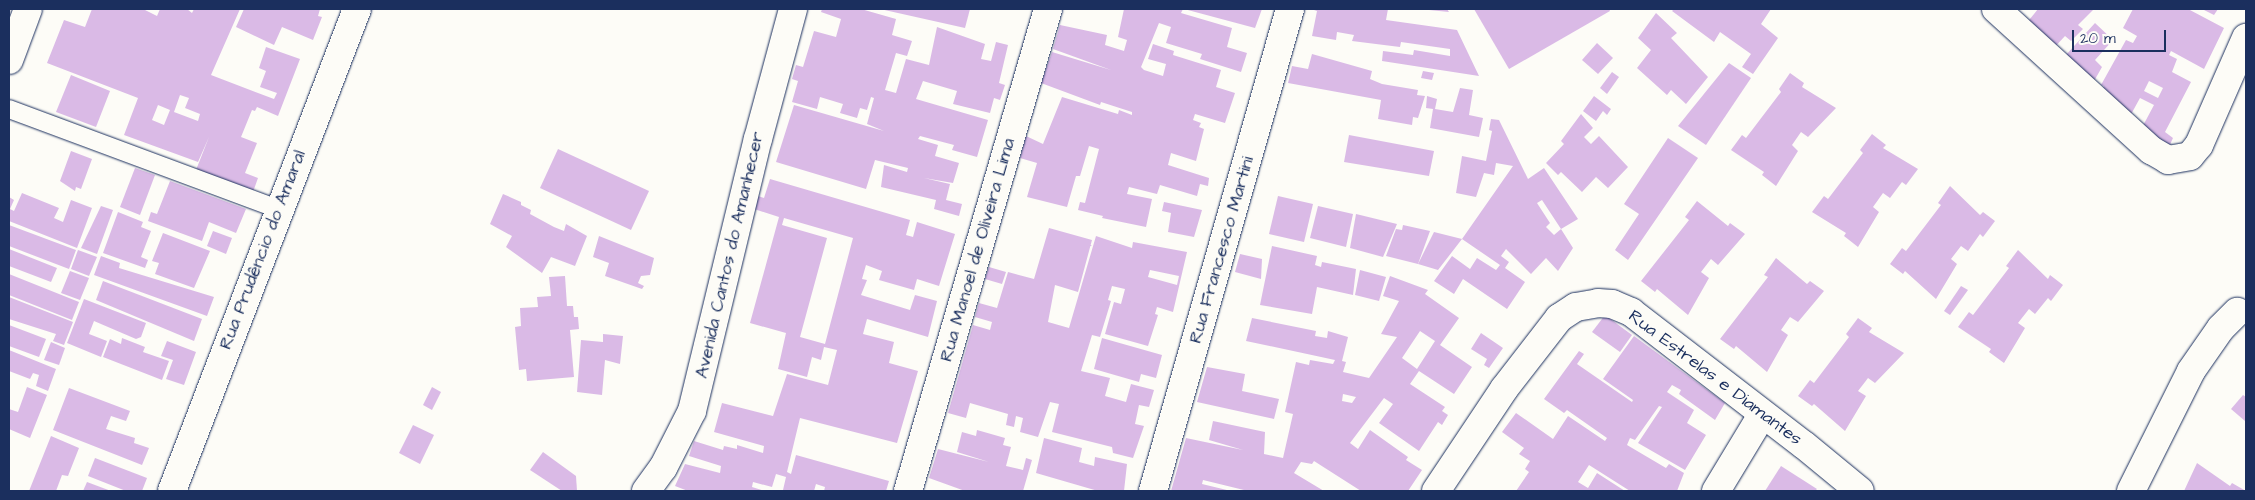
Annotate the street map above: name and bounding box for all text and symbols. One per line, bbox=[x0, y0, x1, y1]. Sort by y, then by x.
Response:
scale bar bbox=[2075, 20, 2169, 52]
text: 20 m bbox=[2080, 28, 2116, 49]
street label: Avenida Cantos do Amanhecer bbox=[691, 130, 769, 380]
street label: Rua Manoel de Oliveira Lima bbox=[936, 136, 1020, 364]
street label: Rua Prudêncio do Amaral bbox=[215, 147, 311, 353]
street label: Rua Francesco Martini bbox=[1185, 154, 1259, 346]
street label: Rua Estrelas e Diamantes bbox=[1624, 306, 1806, 450]

